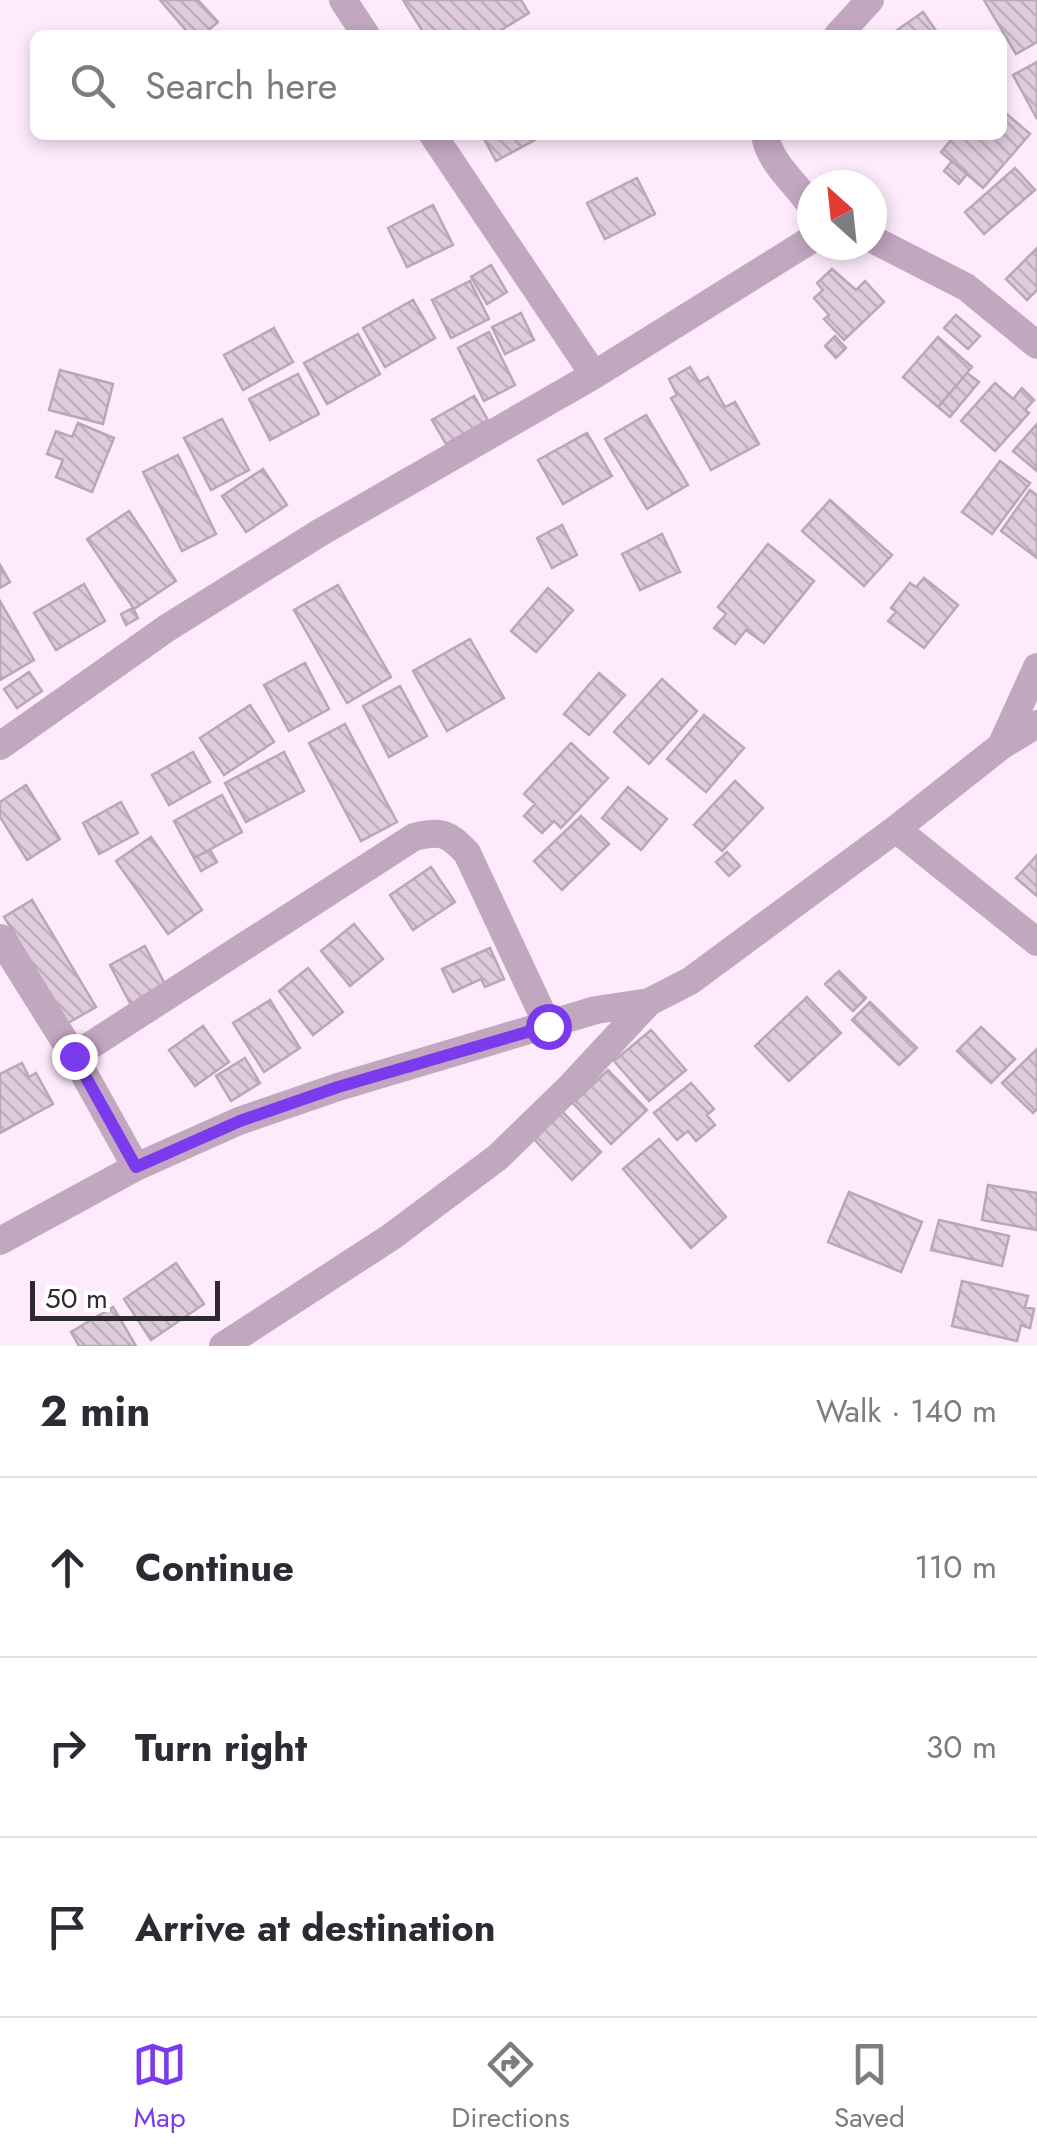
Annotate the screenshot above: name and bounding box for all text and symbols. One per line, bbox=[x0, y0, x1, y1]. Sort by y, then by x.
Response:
search box bbox=[30, 30, 1007, 140]
icon: search bbox=[65, 58, 120, 113]
text: Search here bbox=[145, 58, 337, 113]
north arrow bbox=[797, 170, 887, 260]
route start bbox=[526, 1004, 572, 1050]
route end bbox=[52, 1034, 98, 1080]
scale bar bbox=[30, 1276, 220, 1320]
text: 50 m bbox=[45, 1278, 108, 1319]
text: 2 min bbox=[40, 1381, 150, 1442]
text: Walk · 140 m bbox=[816, 1388, 997, 1434]
icon: ahead bbox=[40, 1540, 95, 1595]
text: Continue bbox=[135, 1540, 294, 1595]
text: 110 m bbox=[914, 1544, 997, 1590]
icon: right bbox=[40, 1720, 95, 1775]
text: Turn right bbox=[135, 1720, 307, 1775]
text: 30 m bbox=[926, 1724, 997, 1770]
icon: arrive bbox=[40, 1900, 95, 1955]
text: Arrive at destination bbox=[135, 1900, 496, 1955]
tab: Map bbox=[132, 2037, 187, 2138]
tab: Directions bbox=[451, 2037, 570, 2138]
tab: Saved bbox=[834, 2037, 905, 2138]

